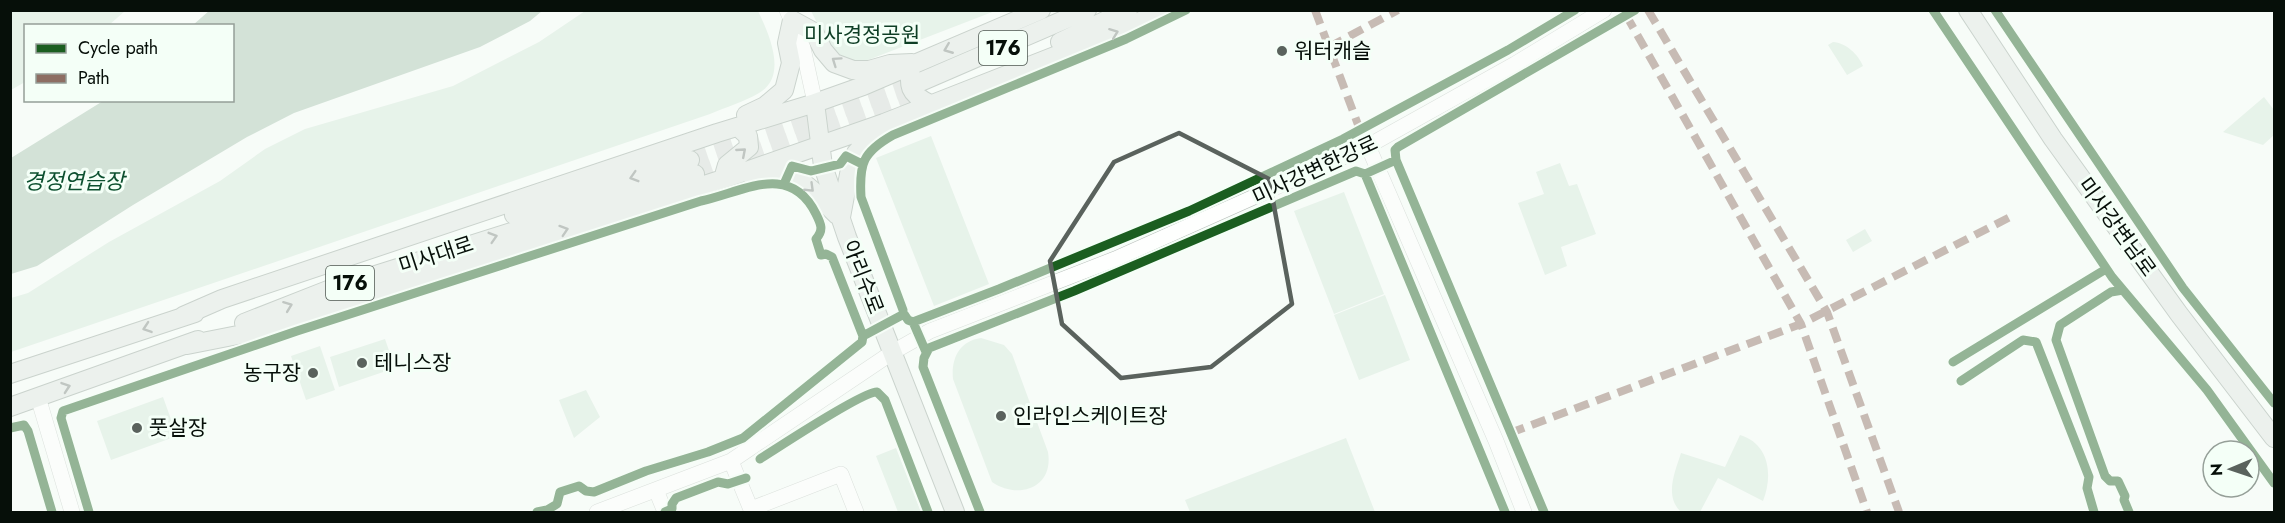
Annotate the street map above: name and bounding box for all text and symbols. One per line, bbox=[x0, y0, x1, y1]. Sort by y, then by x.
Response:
park label: 미사경정공원 bbox=[804, 20, 920, 50]
legend bbox=[24, 24, 234, 102]
one-way arrow bbox=[1108, 27, 1119, 40]
road number: 176 bbox=[979, 31, 1027, 65]
text: Cycle path bbox=[78, 35, 158, 61]
place label: 워터캐슬 bbox=[1294, 36, 1371, 66]
one-way arrow bbox=[943, 42, 954, 54]
marker: 워터캐슬 bbox=[1275, 44, 1289, 58]
one-way arrow bbox=[832, 58, 843, 69]
text: Path bbox=[78, 65, 110, 91]
street label: 미사강변한강로 bbox=[1247, 128, 1383, 212]
one-way arrow bbox=[735, 149, 746, 160]
water label: 경정연습장 bbox=[23, 165, 127, 197]
one-way arrow bbox=[629, 170, 640, 182]
street label: 미사강변남로 bbox=[2071, 171, 2163, 283]
one-way arrow bbox=[803, 181, 813, 192]
one-way arrow bbox=[558, 225, 569, 237]
street label: 미사대로 bbox=[395, 229, 477, 281]
one-way arrow bbox=[487, 232, 498, 244]
street label: 아리수로 bbox=[835, 236, 891, 318]
road number: 176 bbox=[326, 266, 374, 300]
one-way arrow bbox=[282, 300, 293, 313]
one-way arrow bbox=[142, 321, 153, 334]
place label: 테니스장 bbox=[374, 348, 451, 378]
marker: 테니스장 bbox=[355, 356, 369, 370]
place label: 농구장 bbox=[243, 358, 301, 388]
marker: 농구장 bbox=[306, 366, 320, 380]
one-way arrow bbox=[60, 382, 71, 395]
place label: 인라인스케이트장 bbox=[1013, 401, 1168, 431]
marker: 인라인스케이트장 bbox=[994, 409, 1008, 423]
place label: 풋살장 bbox=[149, 413, 207, 443]
marker: 풋살장 bbox=[130, 421, 144, 435]
north arrow bbox=[2201, 439, 2261, 499]
text: N bbox=[2205, 463, 2228, 476]

